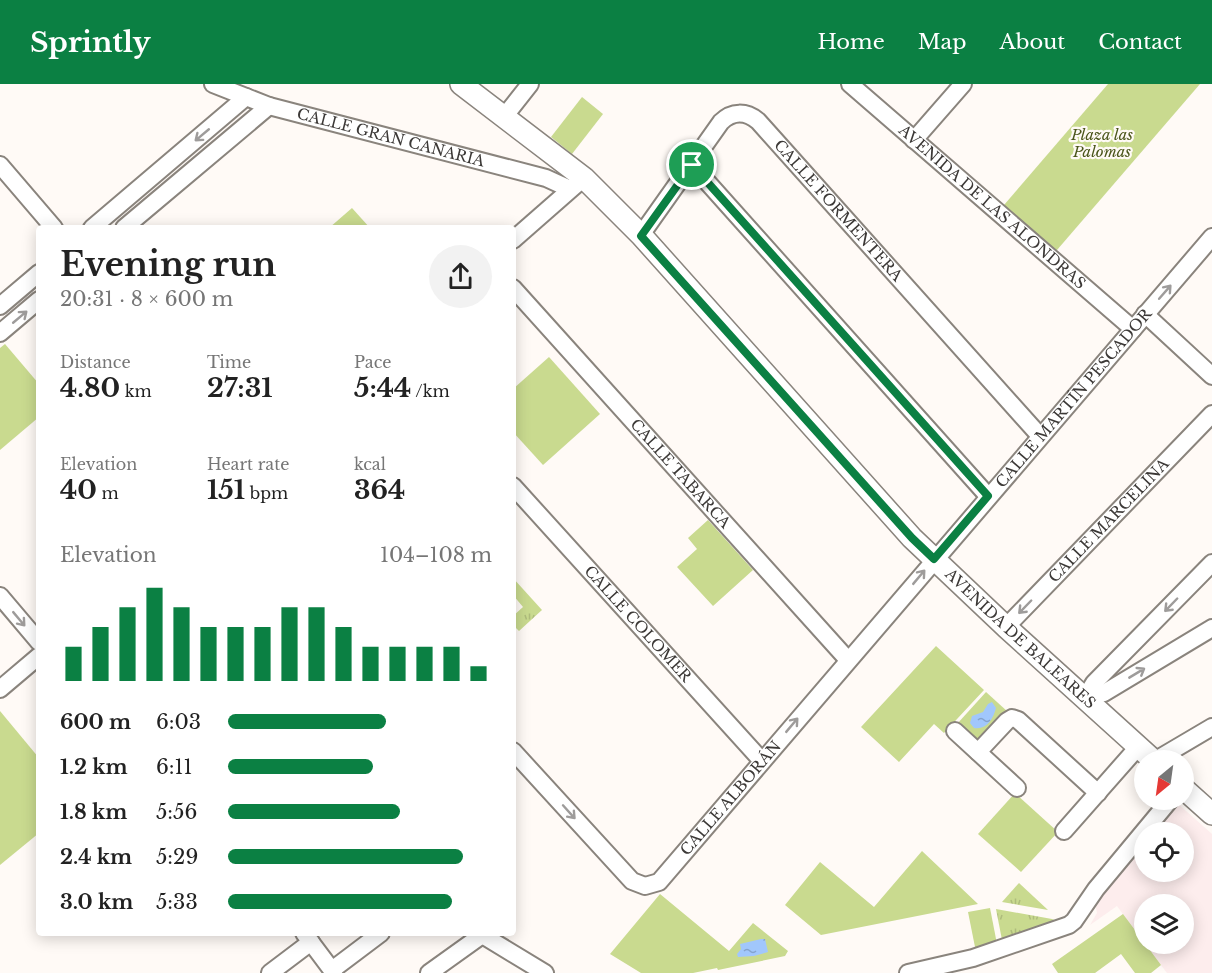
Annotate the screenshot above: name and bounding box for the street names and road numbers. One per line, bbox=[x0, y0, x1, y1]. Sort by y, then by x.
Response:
street label: CALLE GRAN CANARIA bbox=[295, 104, 487, 171]
street label: AVENIDA DE LAS ALONDRAS bbox=[894, 120, 1090, 293]
street label: CALLE FORMENTERA bbox=[770, 136, 907, 285]
street label: CALLE MARTÍN PESCADOR bbox=[991, 304, 1156, 491]
street label: CALLE TABARCA bbox=[626, 415, 735, 532]
street label: CALLE MARCELINA bbox=[1044, 454, 1173, 586]
street label: CALLE COLOMER bbox=[581, 561, 697, 687]
street label: AVENIDA DE BALEARES bbox=[941, 564, 1100, 713]
street label: CALLE ALBORÁN bbox=[676, 737, 785, 859]

